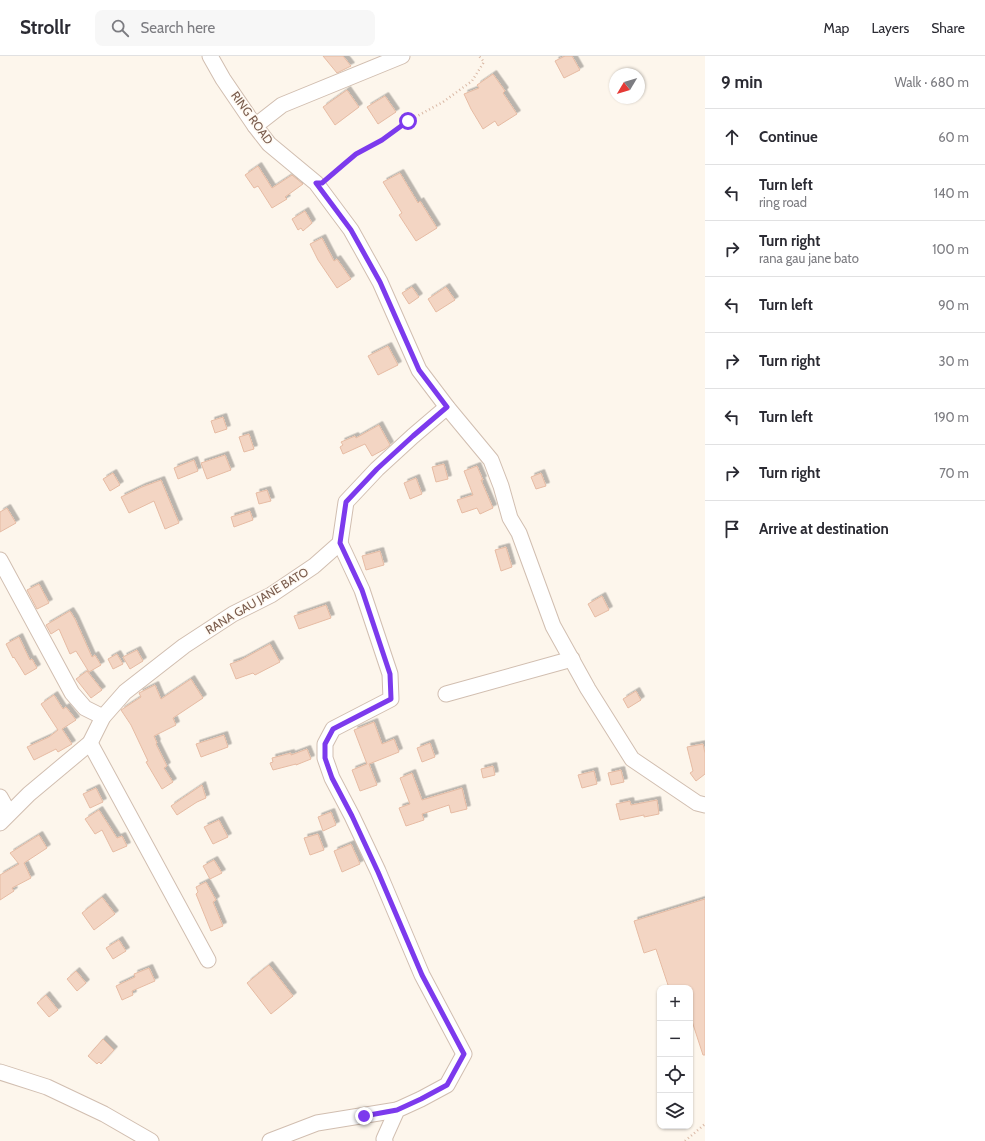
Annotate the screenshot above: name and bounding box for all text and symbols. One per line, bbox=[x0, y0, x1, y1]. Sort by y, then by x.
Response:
search box bbox=[95, 10, 375, 46]
text: Strollr bbox=[20, 16, 71, 39]
icon: search bbox=[109, 17, 131, 39]
text: Search here bbox=[141, 19, 215, 37]
text: Map bbox=[824, 19, 849, 37]
text: Layers bbox=[871, 19, 909, 37]
text: Share bbox=[931, 19, 965, 37]
north arrow bbox=[609, 68, 645, 104]
text: 9 min bbox=[721, 72, 763, 92]
text: Walk · 680 m bbox=[894, 74, 969, 90]
street label: RING ROAD bbox=[228, 88, 277, 147]
route start bbox=[399, 112, 417, 130]
icon: ahead bbox=[721, 126, 743, 148]
text: Continue bbox=[759, 128, 818, 146]
text: 60 m bbox=[938, 129, 969, 145]
text: Turn left bbox=[759, 176, 813, 194]
icon: left bbox=[721, 182, 743, 204]
text: 140 m bbox=[934, 185, 969, 201]
text: ring road bbox=[759, 194, 807, 210]
text: Turn right bbox=[759, 232, 820, 250]
icon: right bbox=[721, 238, 743, 260]
text: 100 m bbox=[932, 241, 969, 257]
text: rana gau jane bato bbox=[759, 250, 859, 266]
icon: left bbox=[721, 294, 743, 316]
text: Turn left bbox=[759, 296, 813, 314]
text: 90 m bbox=[938, 297, 969, 313]
icon: right bbox=[721, 350, 743, 372]
text: Turn right bbox=[759, 352, 820, 370]
text: 30 m bbox=[939, 353, 969, 369]
icon: left bbox=[721, 406, 743, 428]
text: Turn left bbox=[759, 408, 813, 426]
text: 190 m bbox=[934, 409, 969, 425]
icon: right bbox=[721, 462, 743, 484]
text: Turn right bbox=[759, 464, 820, 482]
text: 70 m bbox=[939, 465, 969, 481]
icon: arrive bbox=[721, 518, 743, 540]
text: Arrive at destination bbox=[759, 520, 889, 538]
street label: RANA GAU JANE BATO bbox=[203, 564, 311, 637]
map controls bbox=[657, 985, 693, 1129]
button: + bbox=[657, 985, 693, 1021]
button: − bbox=[657, 1021, 693, 1057]
button: locate bbox=[657, 1057, 693, 1093]
button: layers bbox=[657, 1093, 693, 1129]
route end bbox=[355, 1107, 373, 1125]

